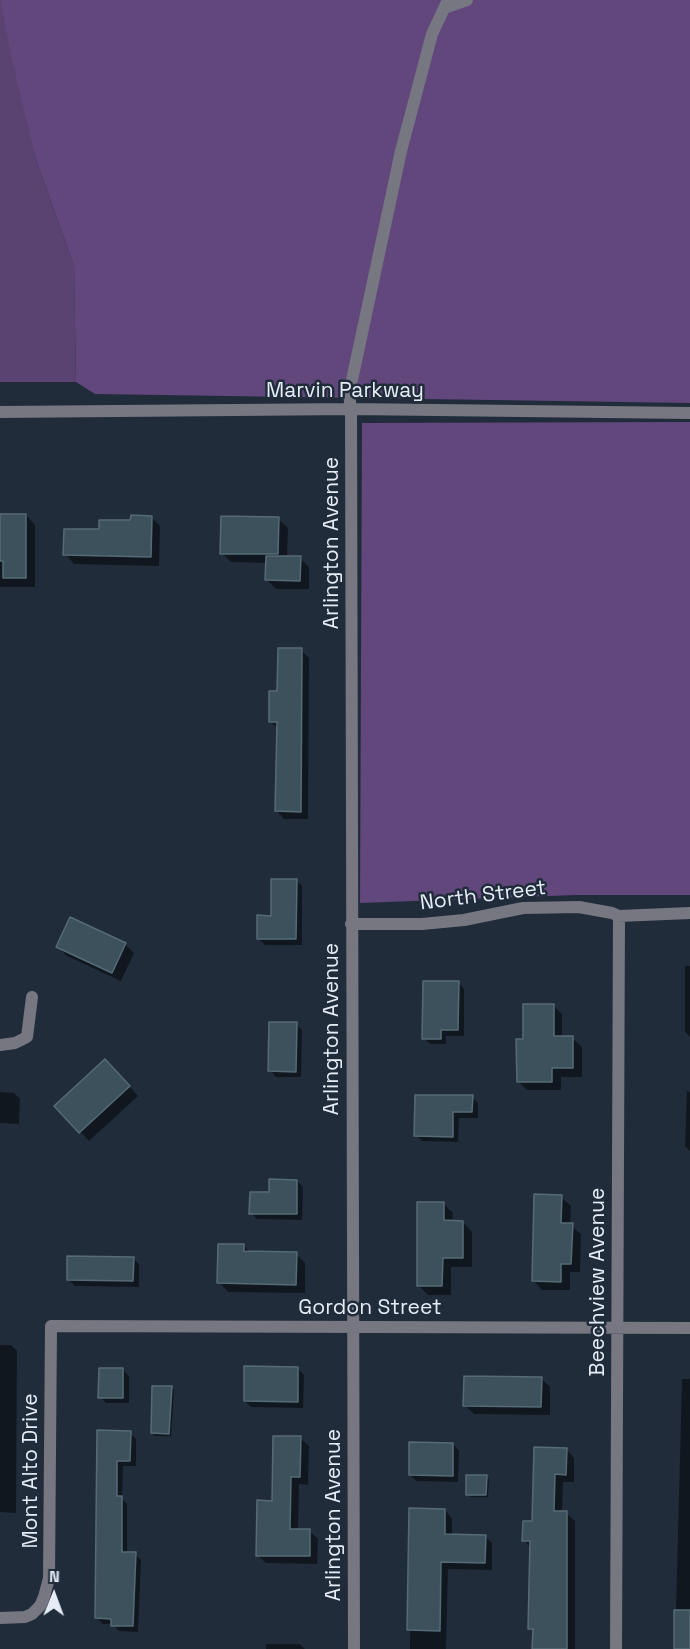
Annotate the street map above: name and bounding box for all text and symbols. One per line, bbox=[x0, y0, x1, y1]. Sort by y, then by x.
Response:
street label: Marvin Parkway bbox=[266, 378, 424, 404]
street label: Arlington Avenue bbox=[319, 457, 345, 629]
street label: North Street bbox=[418, 876, 548, 916]
street label: Arlington Avenue bbox=[319, 943, 345, 1115]
street label: Beechview Avenue bbox=[585, 1188, 611, 1376]
street label: Gordon Street bbox=[298, 1295, 442, 1321]
street label: Mont Alto Drive bbox=[18, 1393, 44, 1549]
street label: Arlington Avenue bbox=[321, 1429, 347, 1601]
north arrow bbox=[24, 1565, 84, 1625]
text: N bbox=[49, 1566, 60, 1587]

